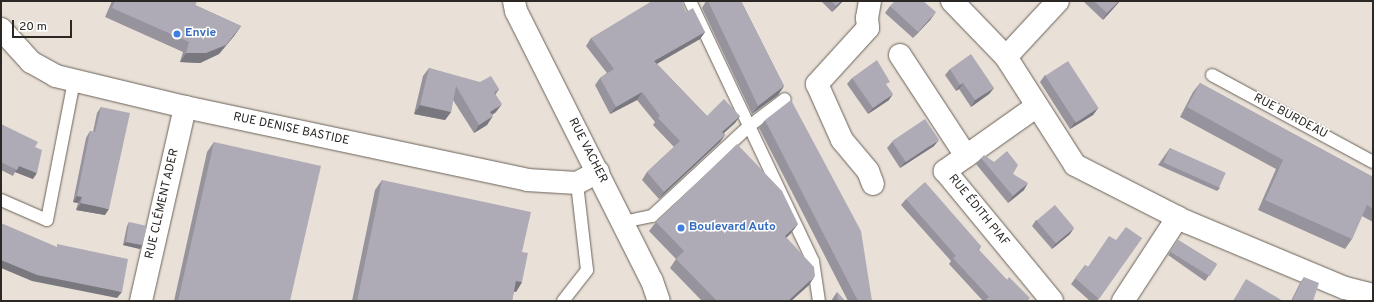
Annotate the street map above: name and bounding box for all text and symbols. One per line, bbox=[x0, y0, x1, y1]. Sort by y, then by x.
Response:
scale bar bbox=[14, 12, 74, 38]
text: 20 m bbox=[19, 19, 47, 35]
place label: Envie bbox=[185, 27, 216, 41]
marker: Envie bbox=[172, 29, 182, 39]
street label: RUE BURDEAU bbox=[1251, 92, 1329, 142]
street label: RUE DENISE BASTIDE bbox=[232, 111, 350, 149]
street label: RUE VACHER bbox=[564, 116, 610, 186]
street label: RUE CLÉMENT ADER bbox=[143, 147, 183, 261]
street label: RUE ÉDITH PIAF bbox=[945, 172, 1011, 250]
place label: Boulevard Auto bbox=[689, 221, 776, 235]
marker: Boulevard Auto bbox=[676, 223, 686, 233]

